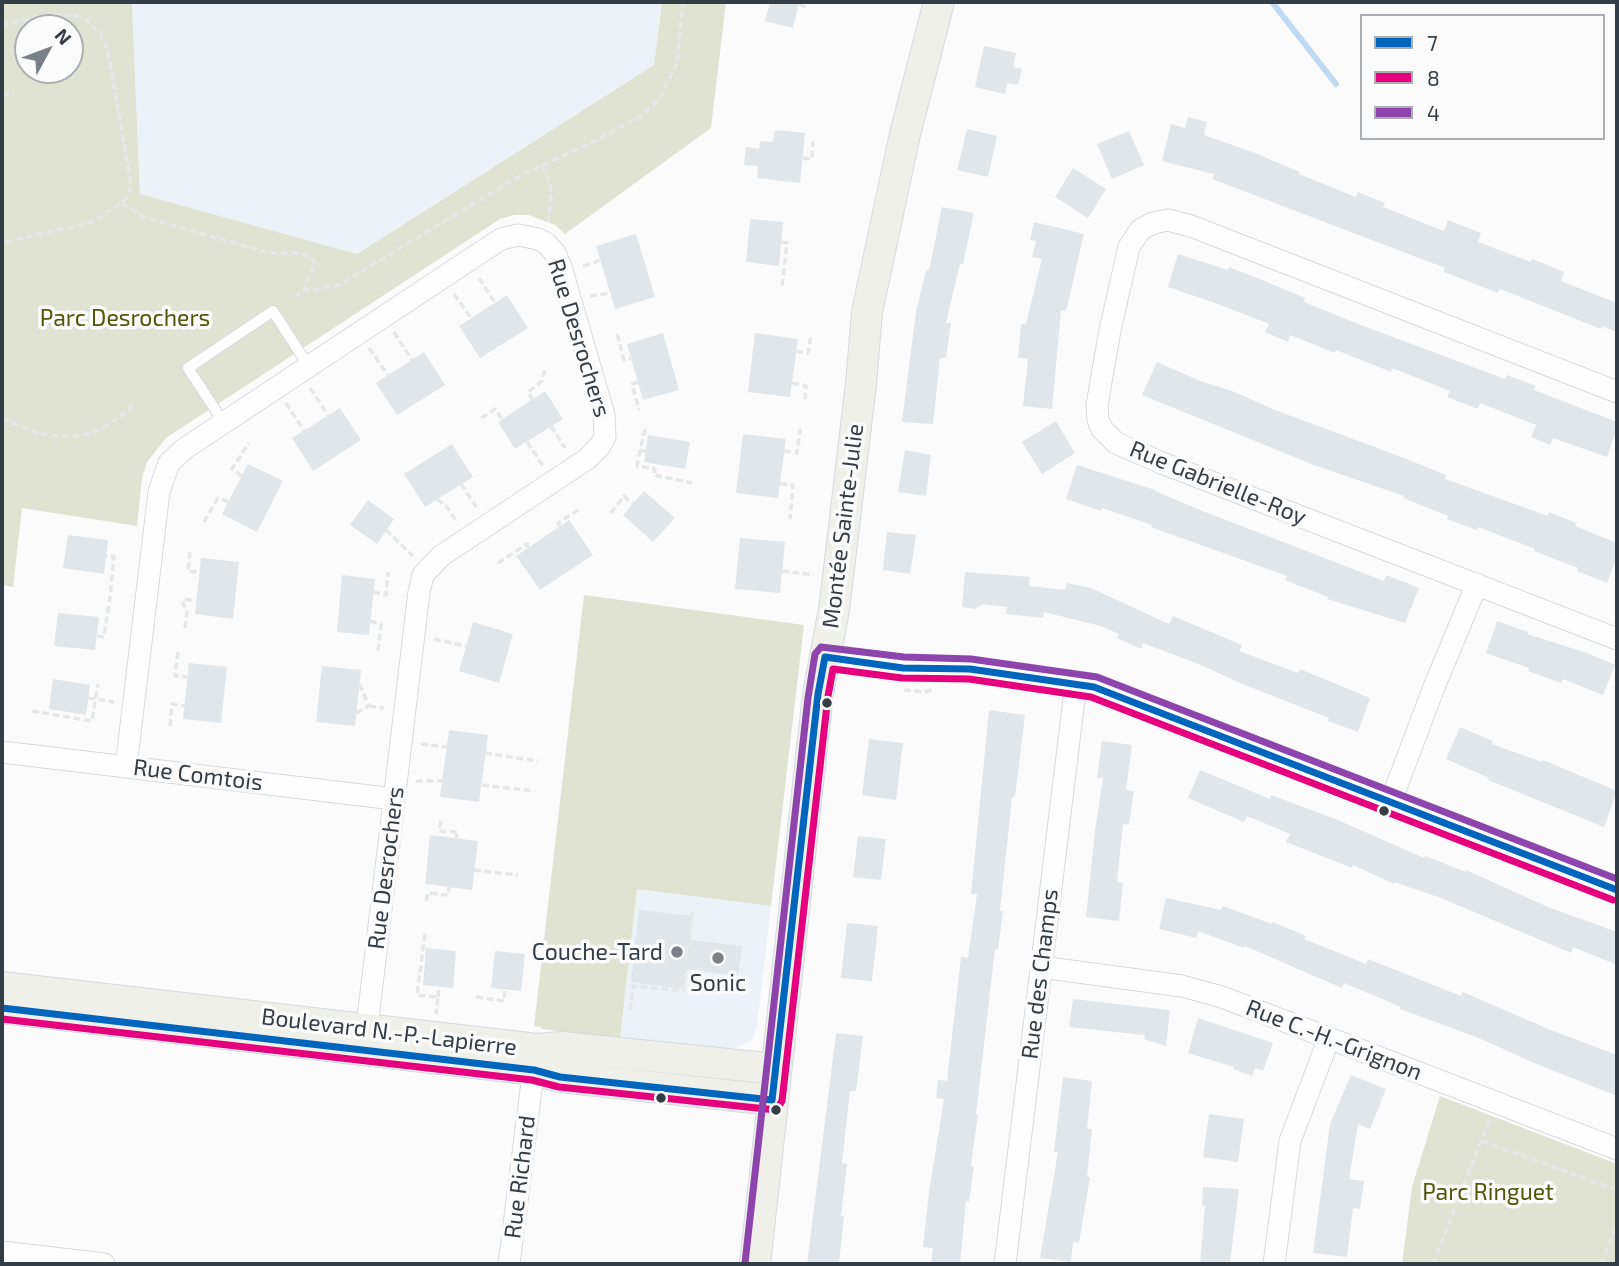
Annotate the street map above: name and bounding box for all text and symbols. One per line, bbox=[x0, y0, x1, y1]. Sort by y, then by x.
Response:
north arrow bbox=[14, 14, 84, 84]
legend bbox=[1360, 14, 1605, 140]
text: N bbox=[51, 23, 77, 49]
text: 7 bbox=[1427, 30, 1438, 55]
text: 8 bbox=[1427, 65, 1440, 90]
text: 4 bbox=[1427, 100, 1440, 125]
street label: Rue Desrochers bbox=[542, 256, 616, 420]
park label: Parc Desrochers bbox=[40, 304, 210, 332]
street label: Montée Sainte-Julie bbox=[817, 422, 869, 630]
street label: Rue Gabrielle-Roy bbox=[1126, 435, 1310, 531]
unlabelled marker bbox=[820, 696, 834, 710]
street label: Rue Comtois bbox=[132, 753, 264, 797]
street label: Rue Desrochers bbox=[362, 785, 410, 951]
unlabelled marker bbox=[1377, 804, 1391, 818]
street label: Rue des Champs bbox=[1016, 887, 1064, 1061]
place label: Couche-Tard bbox=[532, 938, 663, 966]
marker: Couche-Tard bbox=[669, 944, 685, 960]
marker: Sonic bbox=[710, 950, 726, 966]
place label: Sonic bbox=[690, 969, 746, 997]
street label: Rue C.-H.-Grignon bbox=[1242, 994, 1426, 1086]
street label: Boulevard N.-P.-Lapierre bbox=[260, 1003, 518, 1061]
unlabelled marker bbox=[654, 1091, 668, 1105]
unlabelled marker bbox=[769, 1103, 783, 1117]
street label: Rue Richard bbox=[499, 1114, 541, 1240]
park label: Parc Ringuet bbox=[1422, 1178, 1554, 1206]

